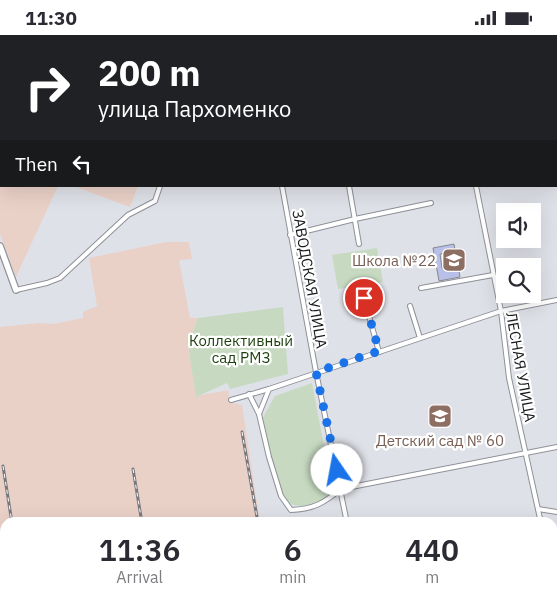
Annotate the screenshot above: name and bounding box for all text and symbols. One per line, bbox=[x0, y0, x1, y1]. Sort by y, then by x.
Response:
text: 11:30 bbox=[25, 6, 77, 30]
text: 200 m bbox=[98, 50, 201, 96]
icon: right bbox=[15, 55, 80, 120]
text: улица Пархоменко bbox=[98, 94, 291, 123]
icon: left bbox=[68, 150, 96, 178]
text: Then bbox=[15, 152, 58, 176]
map controls bbox=[496, 203, 541, 303]
button: sound bbox=[496, 203, 541, 248]
street label: ЗАВОДСКАЯ УЛИЦА bbox=[288, 208, 332, 350]
school or university icon: Школа №22 bbox=[441, 247, 467, 273]
place label: Школа №22 bbox=[352, 251, 436, 270]
button: search bbox=[496, 258, 541, 303]
pin bbox=[343, 277, 385, 319]
icon: arrive bbox=[350, 284, 378, 312]
street label: ЛЕСНАЯ УЛИЦА bbox=[502, 311, 540, 424]
park label: Коллективный сад РМЗ bbox=[189, 331, 293, 367]
school or university icon: Детский сад № 60 bbox=[427, 403, 453, 429]
place label: Детский сад № 60 bbox=[376, 431, 504, 450]
position arrow bbox=[310, 443, 362, 495]
text: 11:36 bbox=[99, 530, 180, 569]
text: 6 bbox=[284, 530, 302, 569]
text: 440 bbox=[405, 530, 459, 569]
text: Arrival bbox=[116, 567, 163, 587]
text: min bbox=[279, 567, 306, 587]
text: m bbox=[425, 567, 439, 587]

